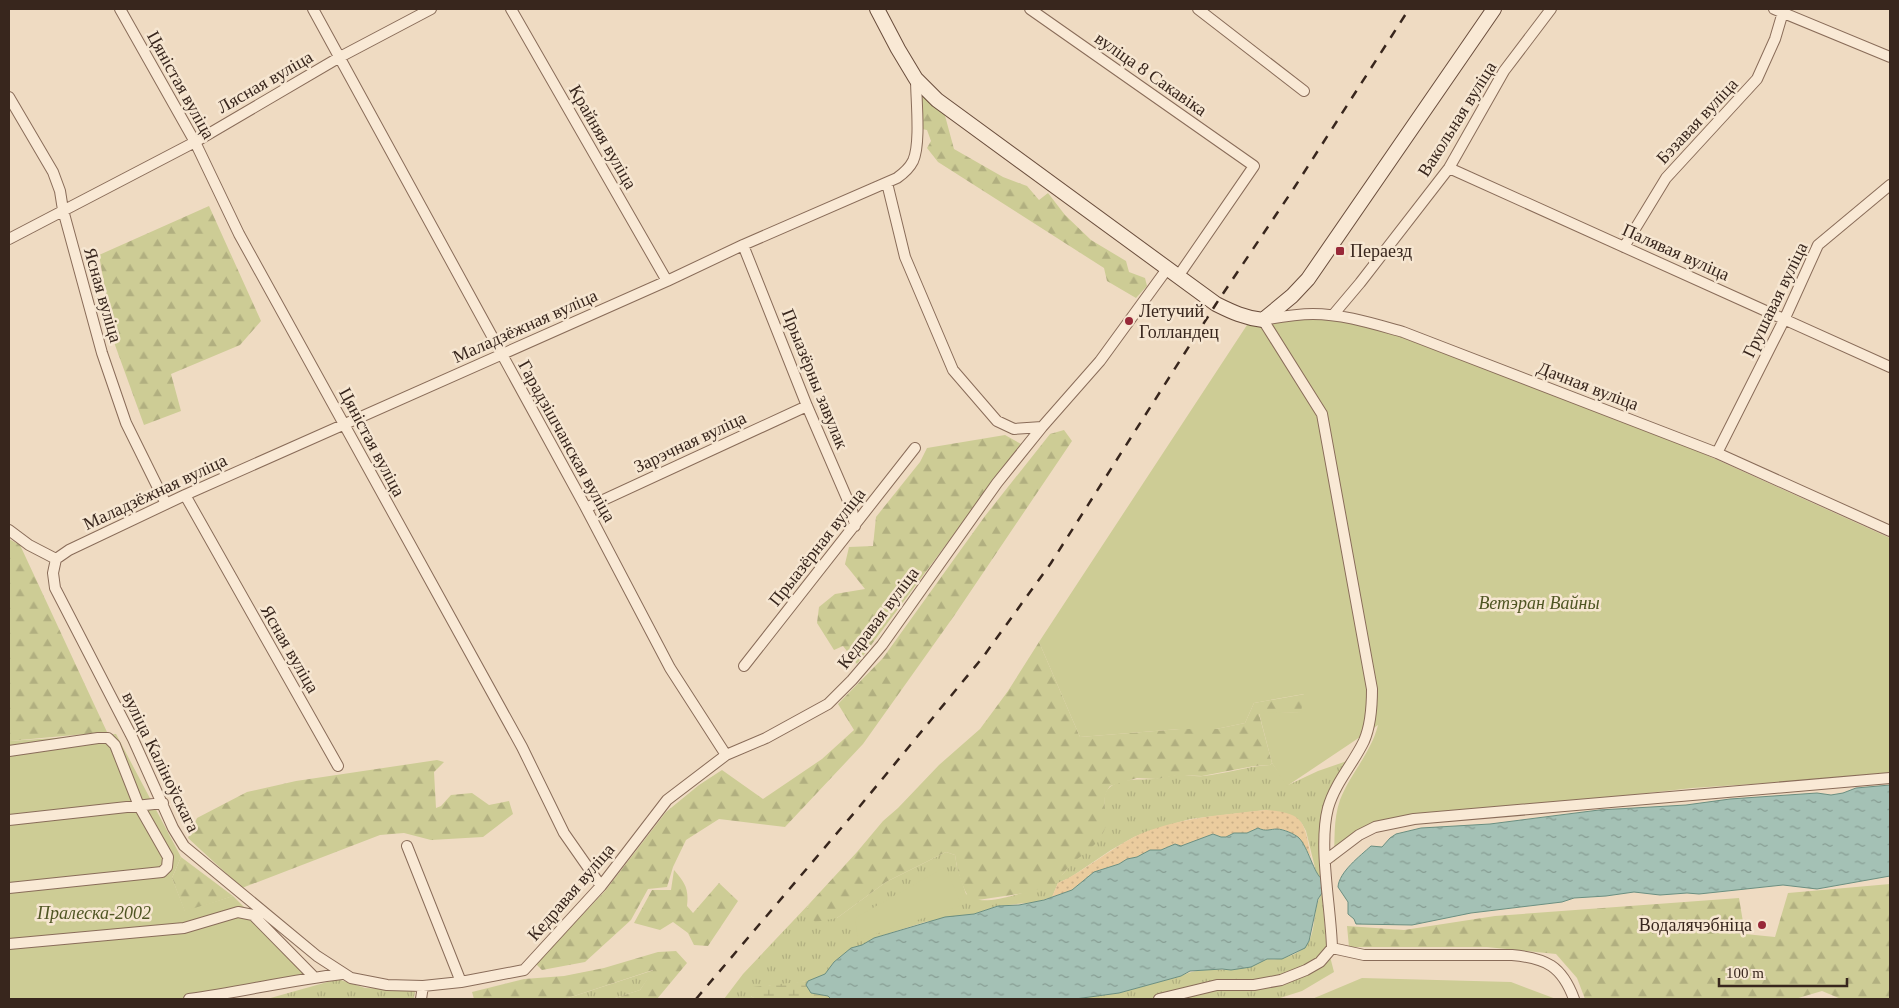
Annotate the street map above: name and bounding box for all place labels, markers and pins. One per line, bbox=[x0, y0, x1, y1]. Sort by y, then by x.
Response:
place label: Пераезд bbox=[1350, 241, 1412, 261]
marker: Пераезд bbox=[1334, 245, 1346, 257]
place label: Летучий Голландец bbox=[1139, 301, 1219, 342]
marker: Летучий Голландец bbox=[1123, 315, 1135, 327]
place label: Водалячэбніца bbox=[1639, 915, 1752, 935]
marker: Водалячэбніца bbox=[1756, 919, 1768, 931]

